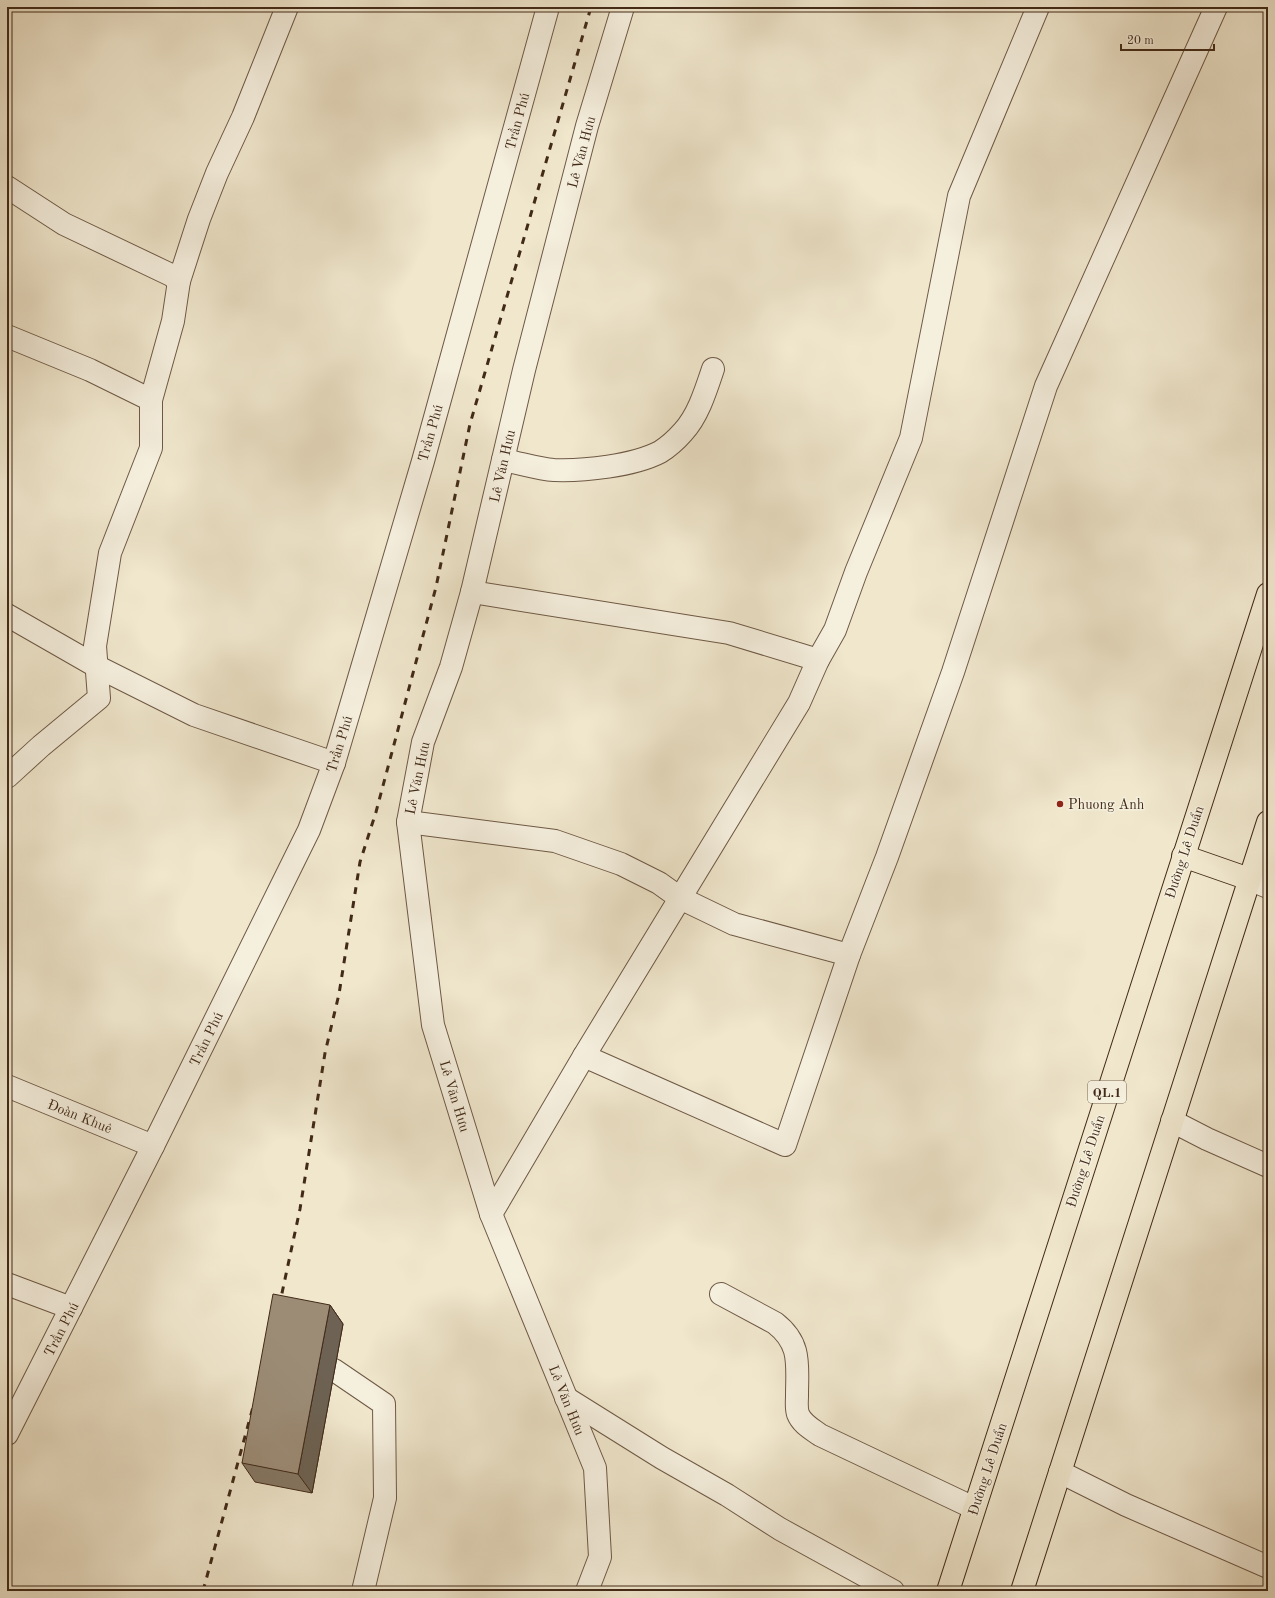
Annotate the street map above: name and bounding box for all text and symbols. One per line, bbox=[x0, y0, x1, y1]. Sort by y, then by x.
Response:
scale bar bbox=[1121, 26, 1214, 52]
text: 20 m bbox=[1127, 35, 1154, 47]
street label: Trần Phú bbox=[502, 90, 532, 151]
street label: Lê Văn Hưu bbox=[566, 114, 598, 190]
street label: Trần Phú bbox=[414, 402, 446, 463]
street label: Lê Văn Hưu bbox=[488, 428, 518, 504]
street label: Trần Phú bbox=[323, 713, 355, 774]
street label: Lê Văn Hưu bbox=[403, 740, 433, 816]
place label: Phuong Anh bbox=[1068, 798, 1145, 812]
marker: Phuong Anh bbox=[1055, 799, 1065, 809]
street label: Đường Lê Duẩn bbox=[1161, 803, 1207, 901]
street label: Trần Phú bbox=[186, 1009, 226, 1069]
street label: Lê Văn Hưu bbox=[437, 1059, 472, 1134]
road number: QL.1 bbox=[1088, 1081, 1126, 1103]
street label: Đoàn Khuê bbox=[45, 1098, 114, 1136]
street label: Đường Lê Duẩn bbox=[1062, 1112, 1108, 1210]
street label: Trần Phú bbox=[41, 1299, 82, 1359]
street label: Lê Văn Hưu bbox=[546, 1363, 587, 1438]
street label: Đường Lê Duẩn bbox=[964, 1420, 1010, 1518]

